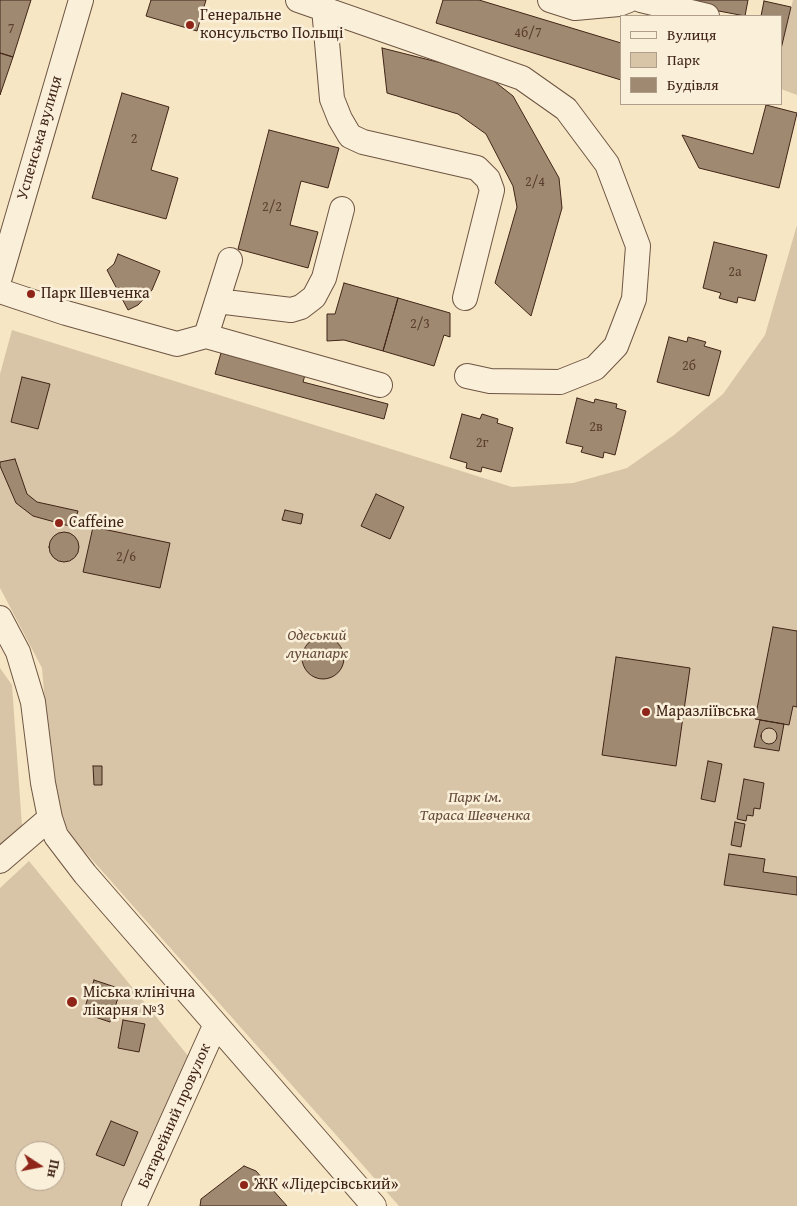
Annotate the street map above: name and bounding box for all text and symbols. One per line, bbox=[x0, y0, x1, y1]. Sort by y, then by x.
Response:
place label: Генеральне консульство Польщі bbox=[200, 6, 343, 44]
legend bbox=[620, 15, 782, 105]
marker: Генеральне консульство Польщі bbox=[184, 19, 196, 31]
house number: 7 bbox=[8, 21, 14, 37]
text: Вулиця bbox=[667, 24, 716, 45]
house number: 4б/7 bbox=[514, 25, 542, 41]
text: Парк bbox=[667, 49, 700, 70]
street label: Успенська вулиця bbox=[13, 74, 67, 202]
text: Будівля bbox=[667, 74, 719, 95]
house number: 2 bbox=[131, 131, 137, 147]
house number: 2/4 bbox=[525, 174, 545, 190]
house number: 2/2 bbox=[262, 199, 282, 215]
house number: 2а bbox=[728, 264, 742, 280]
place label: Парк Шевченка bbox=[41, 284, 150, 304]
marker: Парк Шевченка bbox=[25, 288, 37, 300]
house number: 2/3 bbox=[410, 316, 430, 332]
house number: 2б bbox=[682, 358, 696, 374]
house number: 2в bbox=[589, 419, 603, 435]
house number: 2г bbox=[476, 435, 488, 451]
place label: Caffeine bbox=[69, 513, 124, 533]
marker: Caffeine bbox=[53, 517, 65, 529]
house number: 2/6 bbox=[116, 549, 136, 565]
park label: Одеський лунапарк bbox=[286, 626, 348, 664]
place label: Маразліївська bbox=[656, 702, 756, 722]
marker: Маразліївська bbox=[640, 706, 652, 718]
park label: Парк ім. Тараса Шевченка bbox=[420, 788, 530, 826]
place label: Міська клінічна лікарня №3 bbox=[83, 983, 195, 1021]
marker: Міська клінічна лікарня №3 bbox=[65, 995, 79, 1009]
street label: Батарейний провулок bbox=[134, 1041, 216, 1191]
north arrow bbox=[15, 1141, 65, 1191]
text: Пн bbox=[42, 1158, 65, 1179]
place label: ЖК «Лідерсівський» bbox=[254, 1175, 398, 1195]
marker: ЖК «Лідерсівський» bbox=[238, 1179, 250, 1191]

